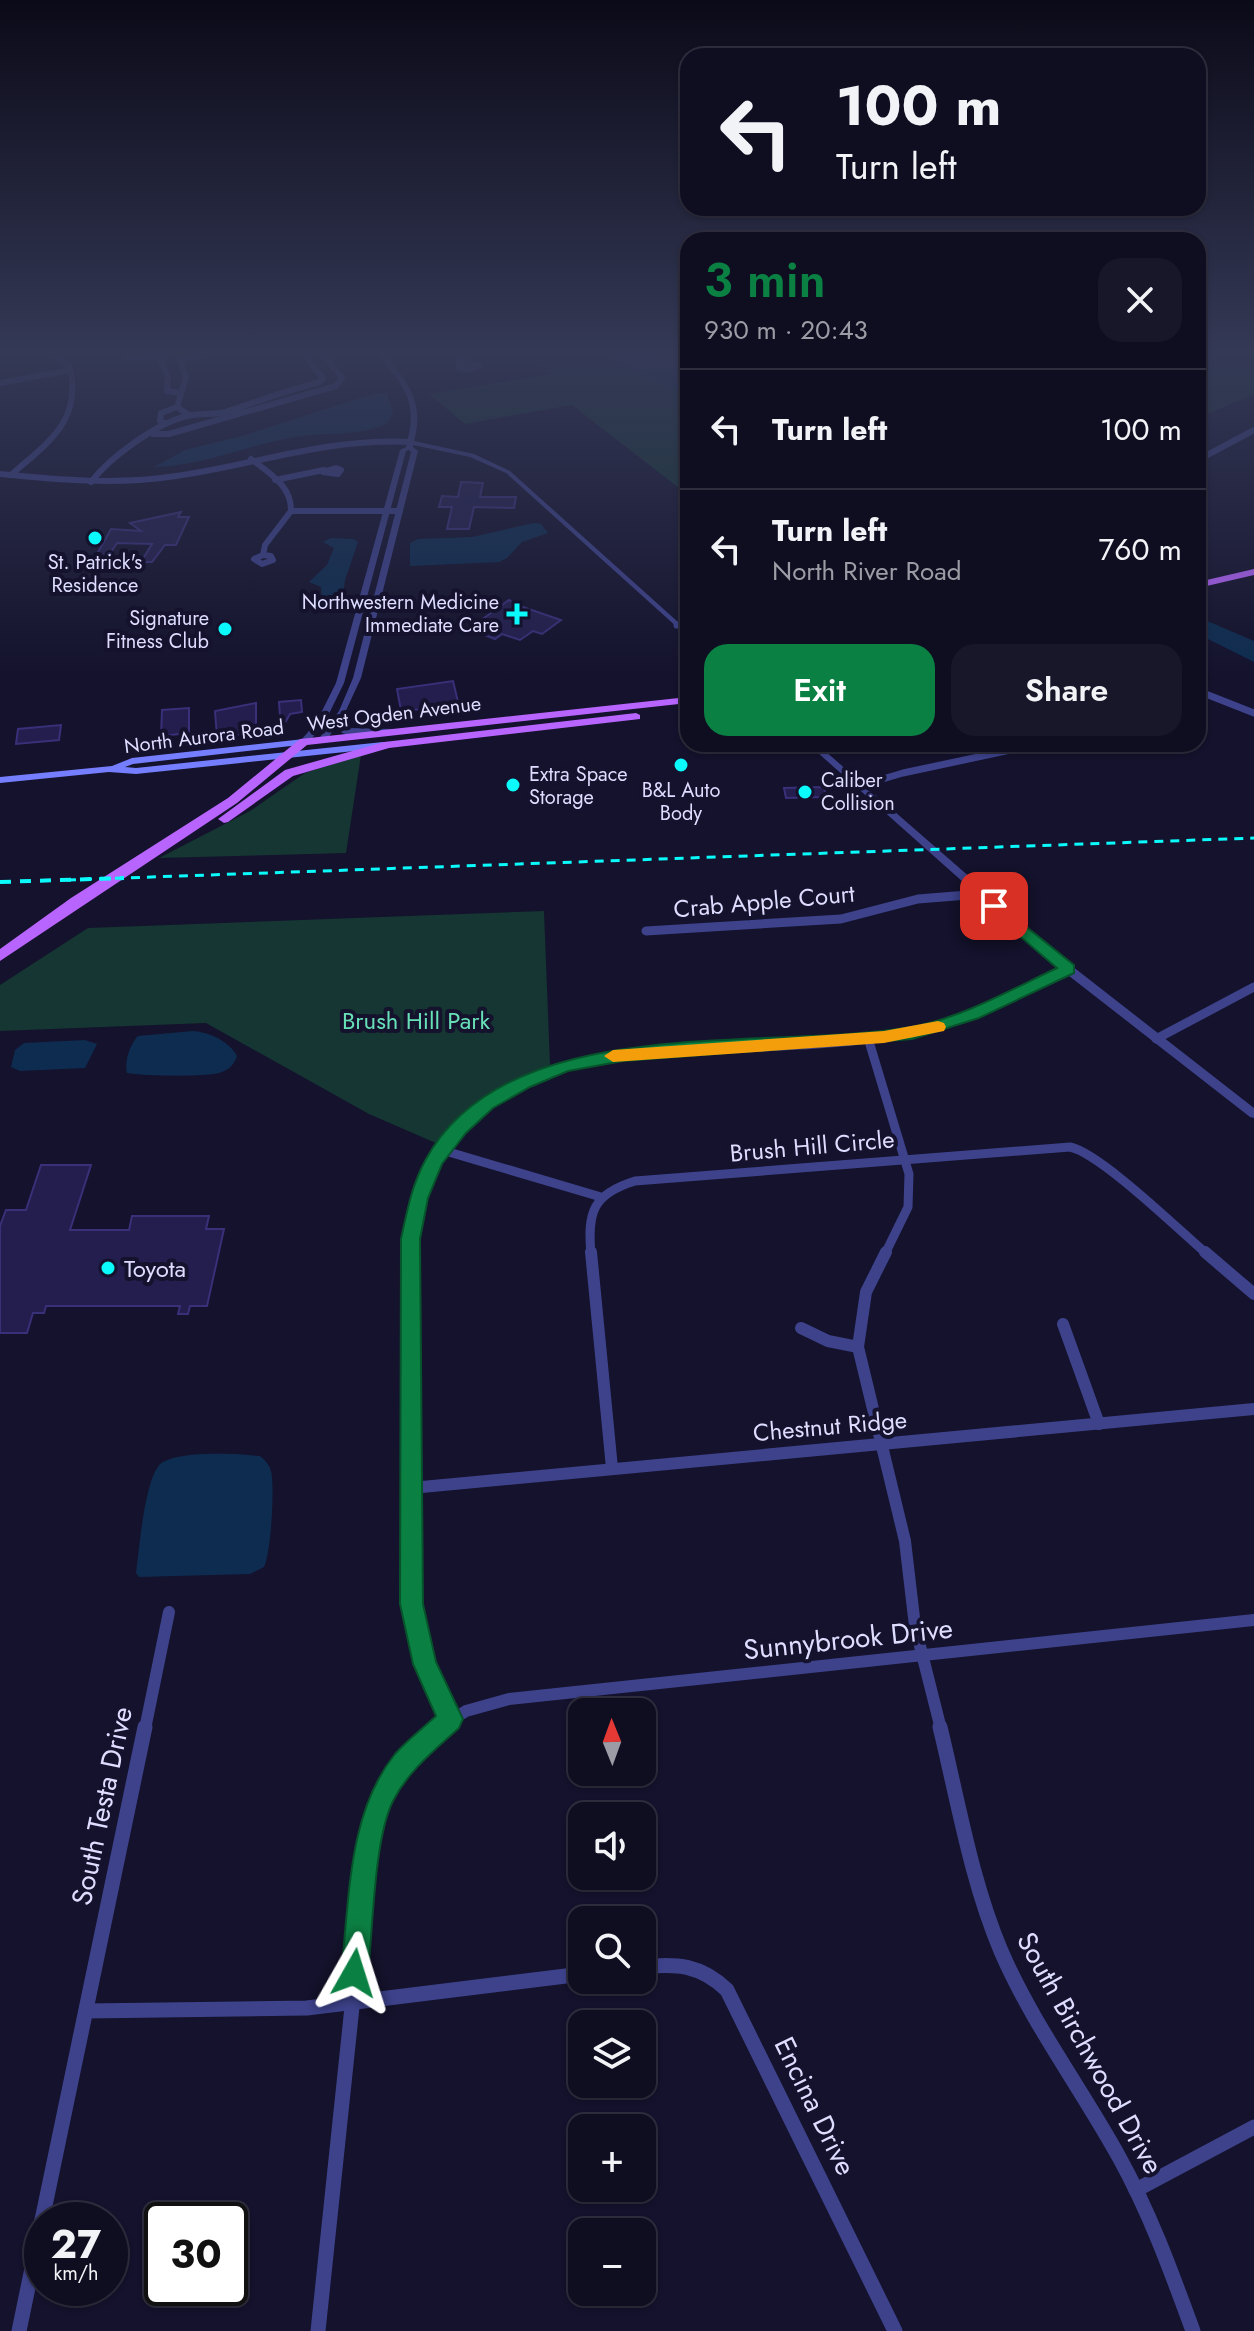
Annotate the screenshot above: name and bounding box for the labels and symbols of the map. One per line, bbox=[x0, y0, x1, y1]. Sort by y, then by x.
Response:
marker: St. Patrick's Residence bbox=[86, 529, 104, 547]
place label: St. Patrick's Residence bbox=[48, 548, 142, 600]
place label: Northwestern Medicine Immediate Care bbox=[302, 588, 499, 640]
marker: Northwestern Medicine Immediate Care bbox=[506, 603, 528, 625]
place label: Signature Fitness Club bbox=[106, 604, 209, 656]
marker: Signature Fitness Club bbox=[216, 620, 234, 638]
street label: West Ogden Avenue bbox=[305, 689, 483, 739]
street label: North Aurora Road bbox=[122, 713, 286, 761]
marker: B&L Auto Body bbox=[672, 756, 690, 774]
place label: Extra Space Storage bbox=[529, 760, 628, 812]
place label: Caliber Collision bbox=[821, 766, 895, 818]
marker: Extra Space Storage bbox=[504, 776, 522, 794]
place label: B&L Auto Body bbox=[642, 776, 720, 828]
marker: Caliber Collision bbox=[796, 783, 814, 801]
pin bbox=[960, 872, 1028, 940]
street label: Crab Apple Court bbox=[672, 876, 856, 926]
park label: Brush Hill Park bbox=[342, 1003, 490, 1038]
street label: Brush Hill Circle bbox=[728, 1121, 896, 1171]
place label: Toyota bbox=[124, 1251, 186, 1286]
marker: Toyota bbox=[99, 1259, 117, 1277]
street label: Chestnut Ridge bbox=[752, 1402, 908, 1450]
street label: Sunnybrook Drive bbox=[741, 1608, 955, 1670]
north arrow bbox=[568, 1698, 656, 1786]
street label: South Testa Drive bbox=[61, 1703, 143, 1909]
street label: South Birchwood Drive bbox=[1006, 1925, 1174, 2181]
position arrow bbox=[312, 1931, 396, 2015]
street label: Encina Drive bbox=[764, 2030, 866, 2182]
speed limit sign: 30 bbox=[144, 2202, 248, 2306]

